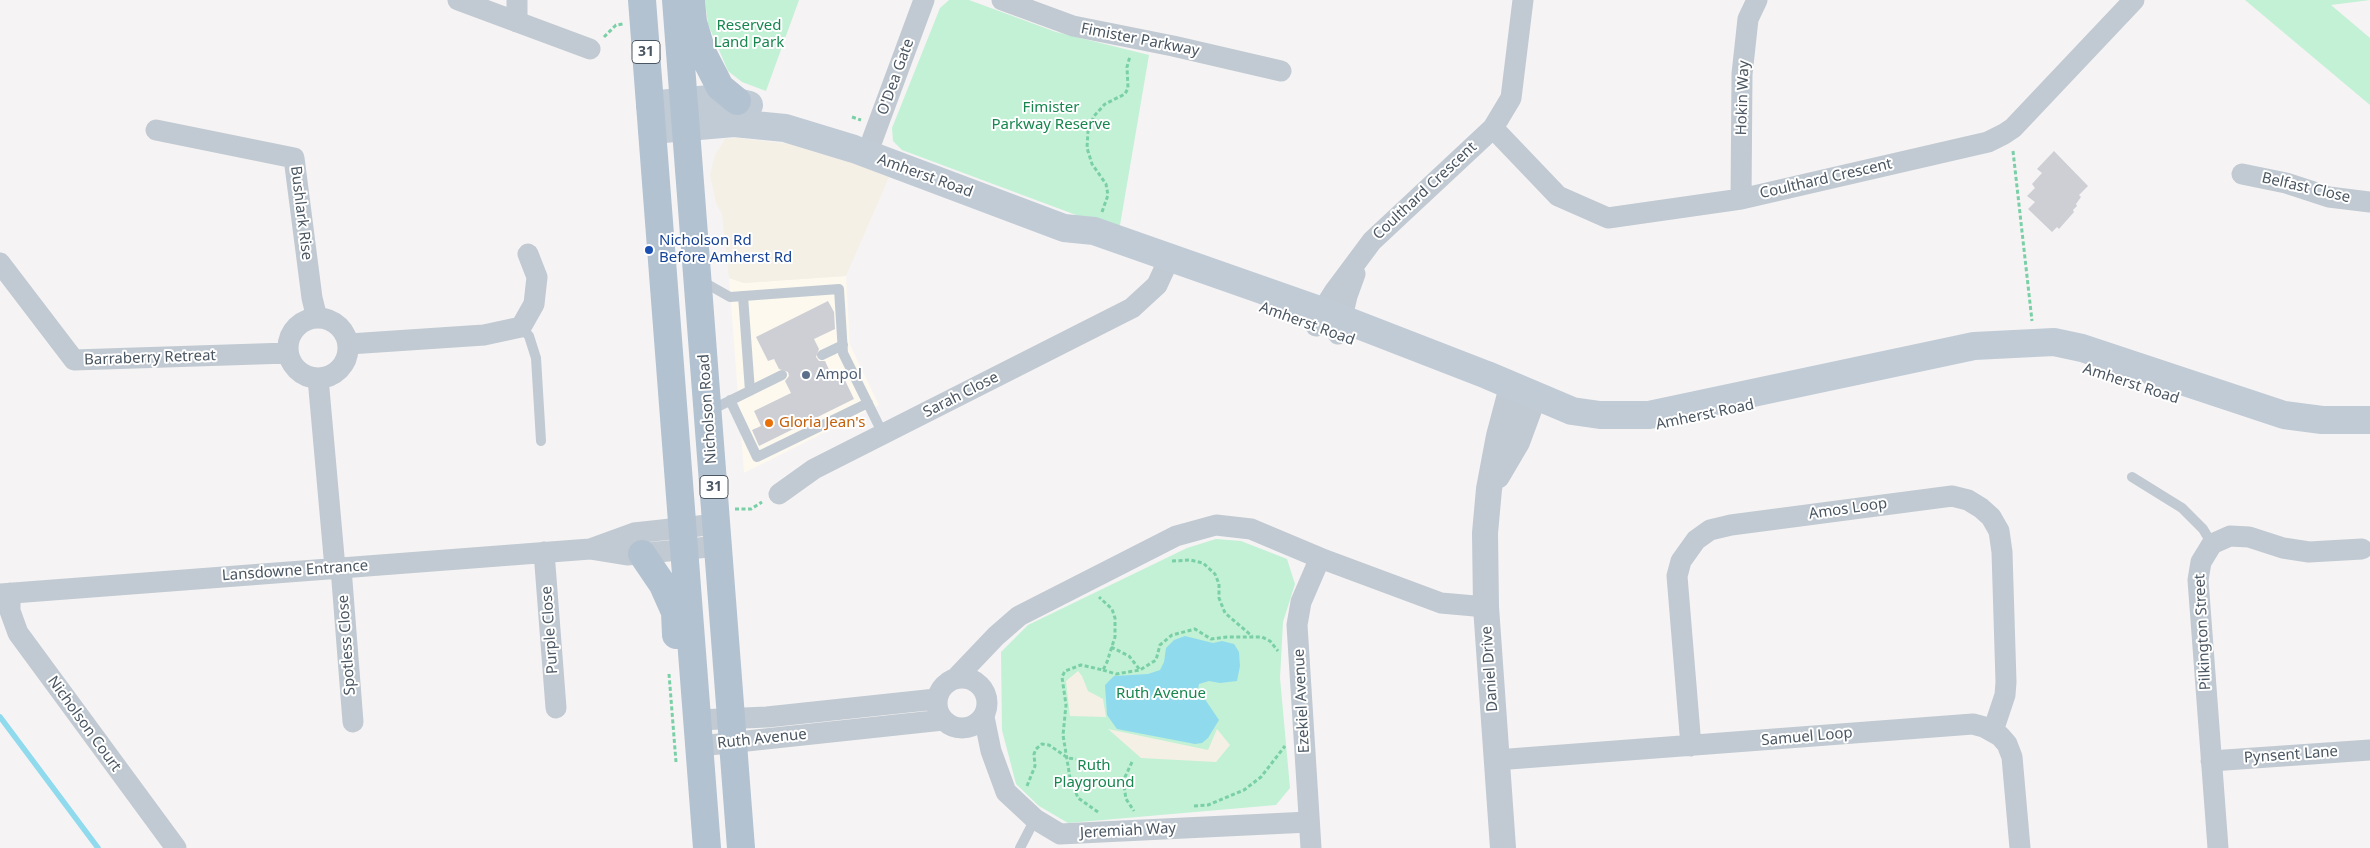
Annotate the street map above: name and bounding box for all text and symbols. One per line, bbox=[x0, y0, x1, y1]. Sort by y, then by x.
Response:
park label: Reserved Land Park bbox=[714, 17, 784, 52]
street label: Fimister Parkway bbox=[1079, 20, 1201, 60]
street label: O'Dea Gate bbox=[874, 36, 918, 118]
road number: 31 bbox=[632, 41, 660, 64]
street label: Hokin Way bbox=[1733, 60, 1753, 136]
park label: Fimister Parkway Reserve bbox=[991, 99, 1111, 134]
street label: Coulthard Crescent bbox=[1369, 138, 1481, 244]
street label: Amherst Road bbox=[875, 150, 975, 202]
street label: Coulthard Crescent bbox=[1758, 155, 1894, 203]
street label: Bushlark Rise bbox=[286, 165, 316, 261]
street label: Belfast Close bbox=[2260, 169, 2352, 207]
place label: Nicholson Rd Before Amherst Rd bbox=[659, 232, 792, 267]
marker: Nicholson Rd Before Amherst Rd bbox=[643, 244, 655, 256]
street label: Amherst Road bbox=[1257, 298, 1357, 350]
street label: Barraberry Retreat bbox=[84, 347, 216, 369]
street label: Nicholson Road bbox=[695, 353, 721, 465]
street label: Amherst Road bbox=[2081, 360, 2181, 408]
place label: Ampol bbox=[816, 366, 862, 384]
street label: Sarah Close bbox=[920, 368, 1002, 422]
marker: Ampol bbox=[800, 369, 812, 381]
street label: Amherst Road bbox=[1654, 396, 1756, 434]
place label: Gloria Jean's bbox=[779, 414, 865, 432]
marker: Gloria Jean's bbox=[763, 417, 775, 429]
road number: 31 bbox=[700, 476, 728, 498]
street label: Amos Loop bbox=[1808, 495, 1888, 523]
street label: Lansdowne Entrance bbox=[221, 557, 369, 585]
street label: Pilkington Street bbox=[2191, 573, 2215, 691]
street label: Purple Close bbox=[538, 585, 562, 675]
street label: Spotless Close bbox=[335, 594, 359, 696]
street label: Daniel Drive bbox=[1478, 626, 1502, 712]
street label: Ezekiel Avenue bbox=[1290, 648, 1314, 754]
street label: Nicholson Court bbox=[43, 673, 125, 775]
park label: Ruth Avenue bbox=[1116, 685, 1206, 703]
street label: Samuel Loop bbox=[1761, 724, 1853, 750]
street label: Ruth Avenue bbox=[716, 725, 808, 753]
street label: Pynsent Lane bbox=[2243, 743, 2339, 767]
park label: Ruth Playground bbox=[1054, 757, 1134, 792]
street label: Jeremiah Way bbox=[1080, 819, 1176, 843]

